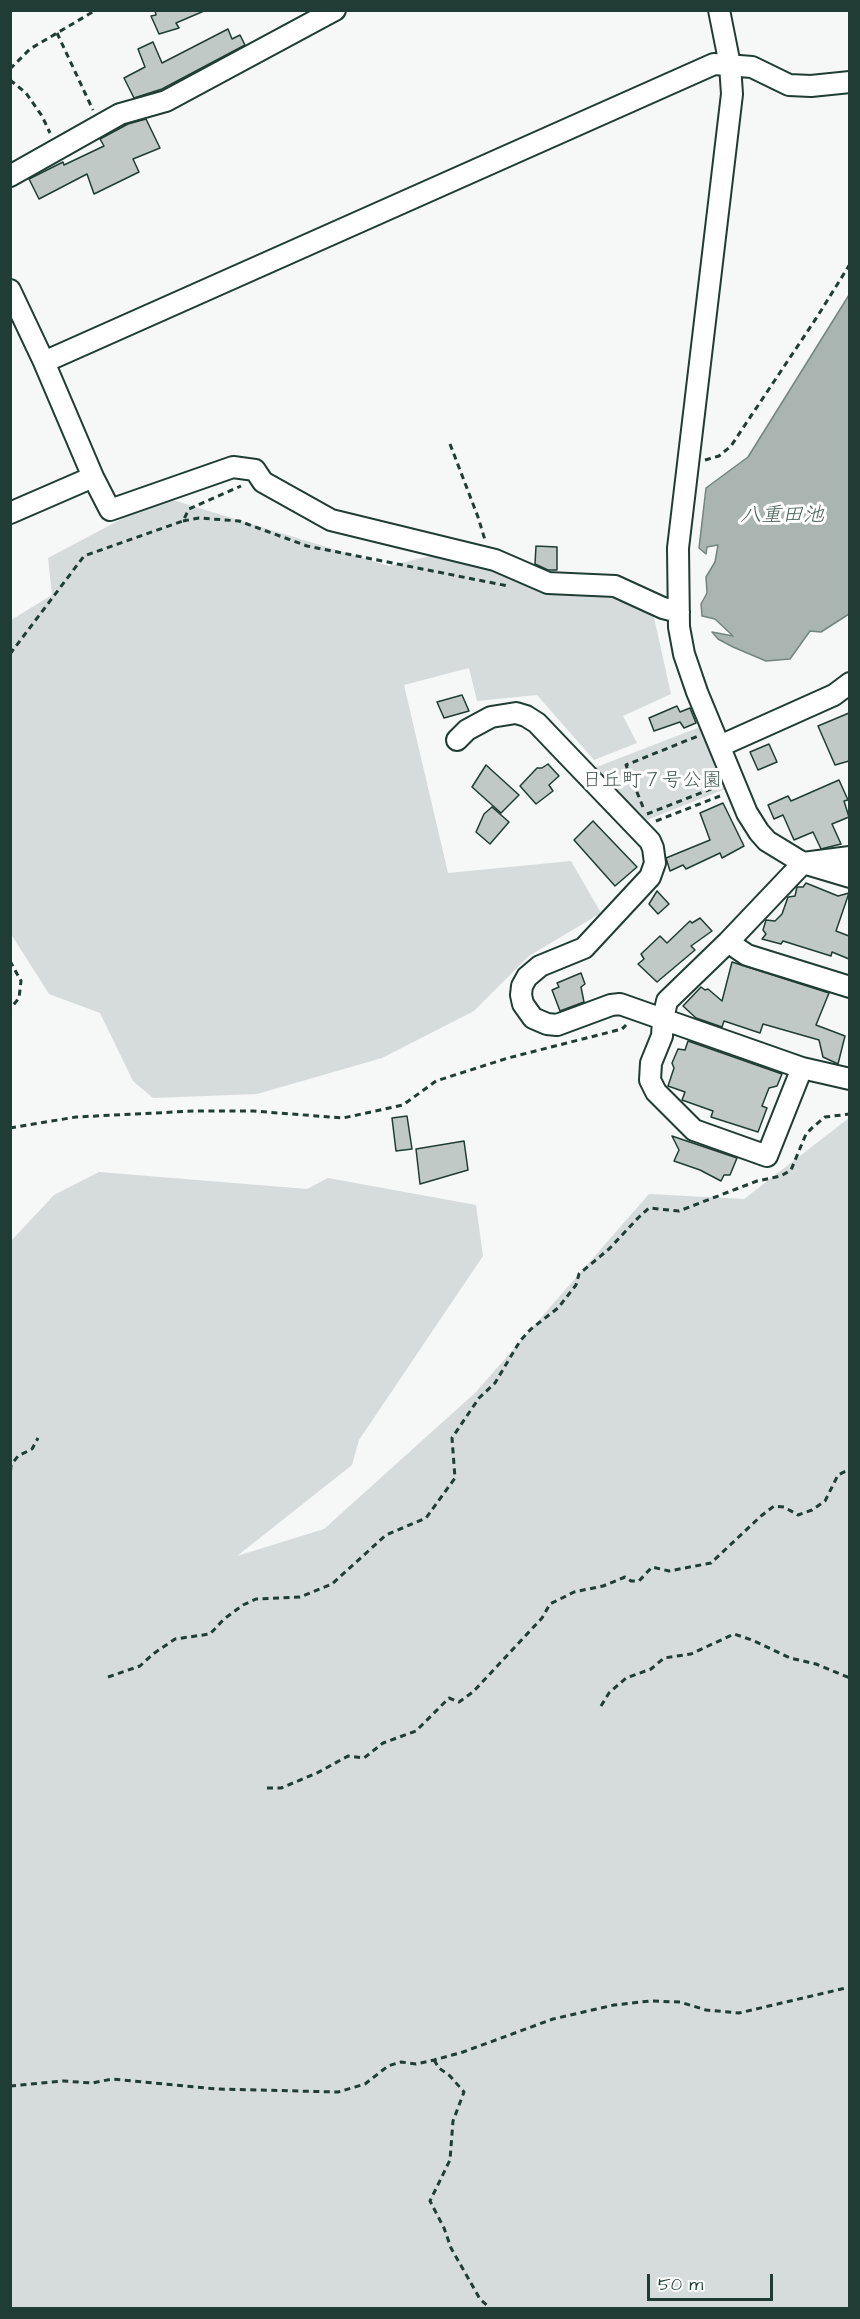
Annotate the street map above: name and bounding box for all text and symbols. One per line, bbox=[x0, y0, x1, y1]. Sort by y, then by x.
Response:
water label: 八重田池 bbox=[740, 504, 824, 530]
park label: 日丘町７号公園 bbox=[582, 770, 722, 794]
scale bar bbox=[650, 2262, 776, 2300]
text: 50 m bbox=[658, 2272, 703, 2297]

